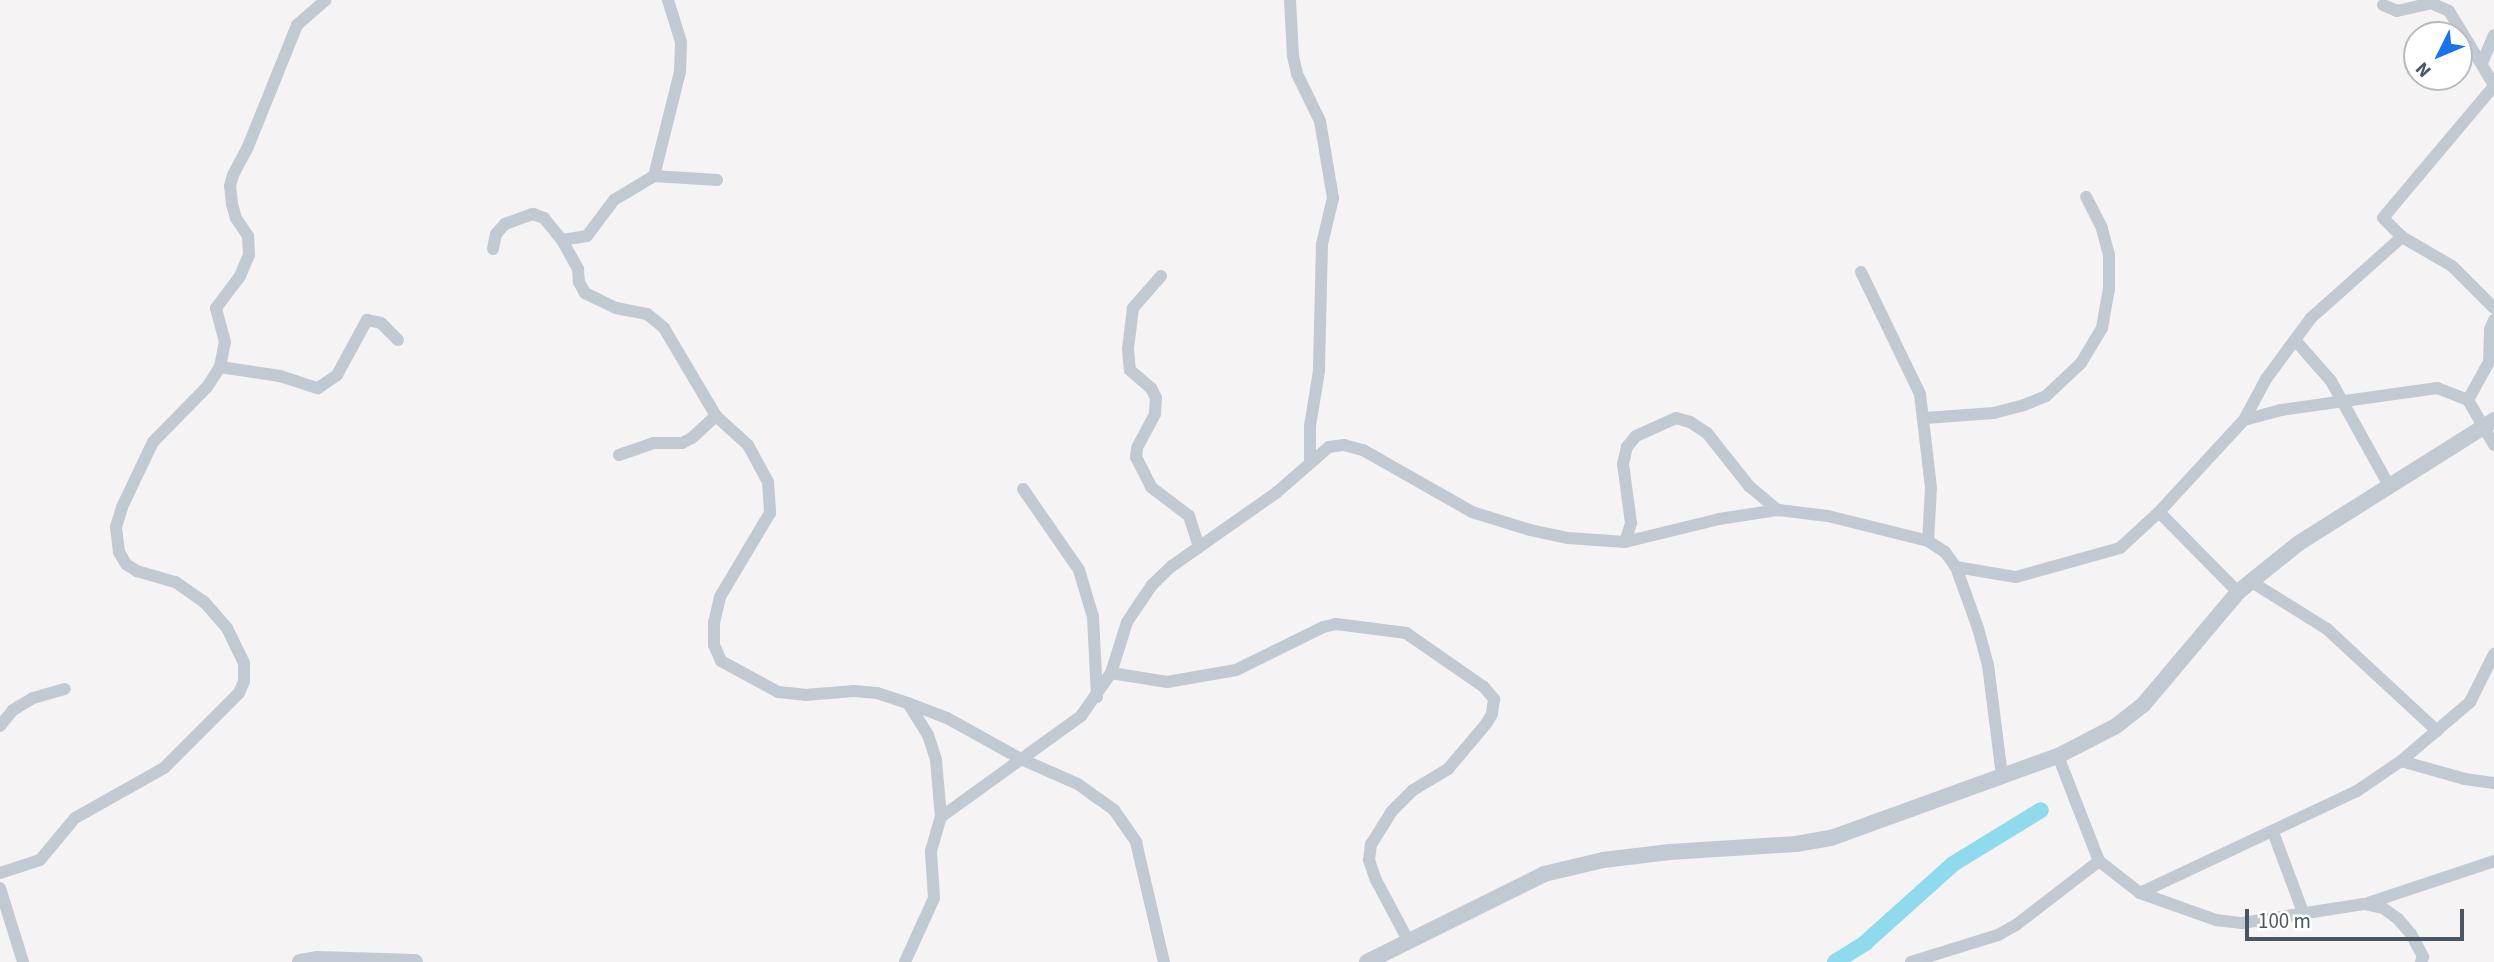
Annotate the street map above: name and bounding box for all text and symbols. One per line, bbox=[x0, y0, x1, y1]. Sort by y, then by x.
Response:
north arrow bbox=[2403, 21, 2473, 91]
text: N bbox=[2410, 55, 2438, 83]
scale bar bbox=[2249, 895, 2468, 939]
text: 100 m bbox=[2258, 906, 2311, 936]

